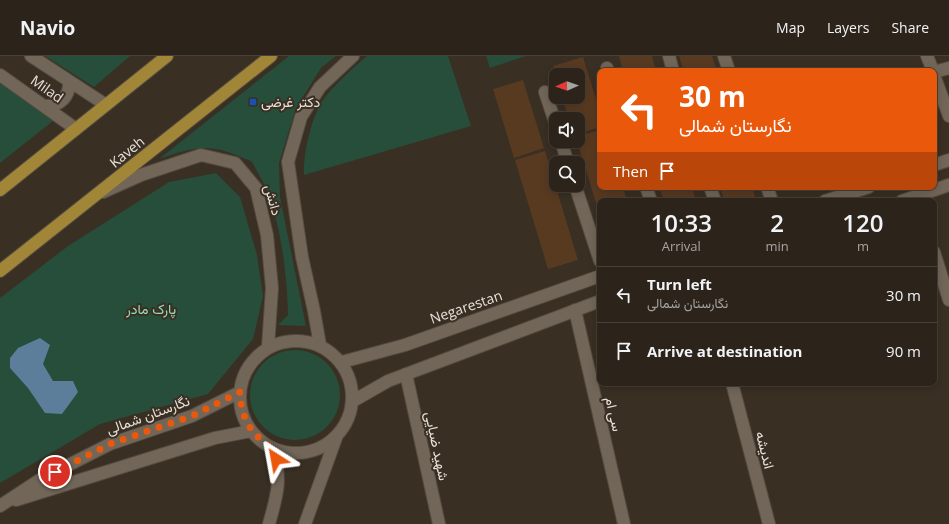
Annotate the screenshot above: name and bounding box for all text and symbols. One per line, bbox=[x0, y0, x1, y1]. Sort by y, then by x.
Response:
text: Navio bbox=[20, 15, 75, 41]
text: Map bbox=[776, 18, 805, 37]
text: Layers bbox=[827, 18, 869, 37]
text: Share bbox=[891, 18, 929, 37]
north arrow bbox=[549, 68, 585, 104]
map controls bbox=[549, 68, 585, 192]
street label: Milad bbox=[27, 70, 67, 107]
text: 30 m bbox=[679, 77, 746, 115]
icon: left bbox=[613, 84, 665, 136]
place label: دکتر غرضی bbox=[261, 92, 321, 111]
marker: دکتر غرضی bbox=[248, 97, 258, 107]
button: sound bbox=[549, 112, 585, 148]
text: نگارستان شمالی bbox=[679, 113, 792, 137]
street label: Kaveh bbox=[105, 132, 148, 172]
button: search bbox=[549, 156, 585, 192]
icon: arrive bbox=[656, 160, 678, 182]
text: Then bbox=[613, 161, 648, 181]
street label: دانش bbox=[260, 182, 287, 218]
text: 10:33 bbox=[651, 206, 712, 239]
text: 2 bbox=[770, 206, 784, 239]
text: 120 bbox=[842, 206, 883, 239]
text: Arrival bbox=[662, 237, 701, 255]
text: min bbox=[766, 237, 789, 255]
text: m bbox=[857, 237, 869, 255]
text: Turn left bbox=[647, 274, 712, 294]
icon: left bbox=[613, 284, 635, 306]
street label: Negarestan bbox=[427, 285, 505, 328]
text: 30 m bbox=[886, 285, 921, 305]
text: نگارستان شمالی bbox=[647, 294, 728, 312]
park label: پارک مادر bbox=[125, 299, 176, 319]
icon: arrive bbox=[613, 340, 635, 362]
text: Arrive at destination bbox=[647, 341, 802, 361]
text: 90 m bbox=[886, 341, 921, 361]
street label: نگارستان شمالی bbox=[103, 391, 192, 438]
street label: سی ام bbox=[601, 395, 628, 433]
street label: شهید ضیایی bbox=[421, 410, 454, 482]
street label: اندیشه bbox=[752, 429, 779, 471]
position arrow bbox=[255, 438, 297, 480]
pin bbox=[38, 455, 72, 489]
icon: arrive bbox=[44, 461, 66, 483]

